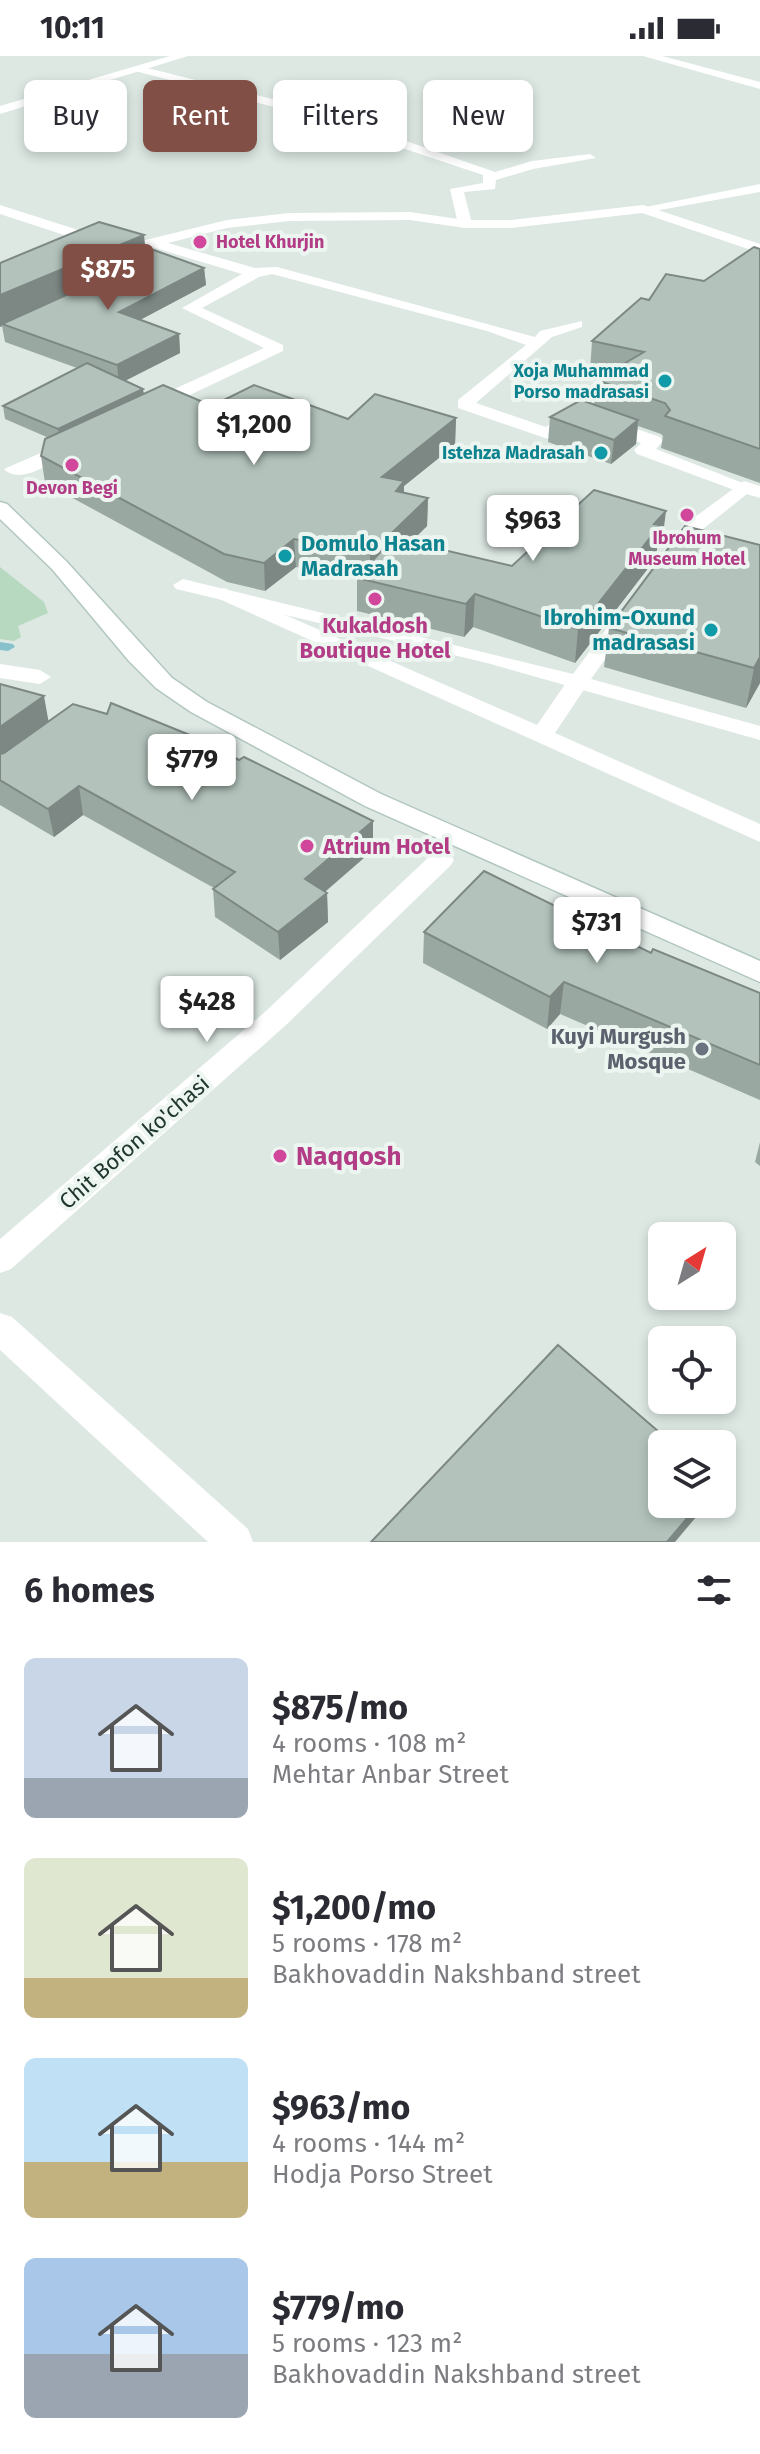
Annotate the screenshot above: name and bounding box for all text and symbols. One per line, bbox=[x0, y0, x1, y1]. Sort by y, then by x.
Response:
text: 10:11 bbox=[40, 10, 105, 46]
chip: Buy bbox=[24, 80, 127, 152]
chip: Rent bbox=[143, 80, 257, 152]
chip: Filters bbox=[273, 80, 407, 152]
chip: New bbox=[423, 80, 533, 152]
place label: Hotel Khurjin bbox=[216, 231, 324, 253]
marker: Hotel Khurjin bbox=[191, 233, 209, 251]
pin: $875 bbox=[61, 244, 155, 312]
text: $875 bbox=[81, 254, 135, 285]
place label: Xoja Muhammad Porso madrasasi bbox=[512, 360, 649, 403]
marker: Xoja Muhammad Porso madrasasi bbox=[656, 372, 674, 390]
pin: $1,200 bbox=[189, 399, 319, 467]
text: $1,200 bbox=[216, 409, 292, 440]
place label: Istehza Madrasah bbox=[442, 442, 585, 464]
marker: Istehza Madrasah bbox=[592, 444, 610, 462]
marker: Devon Begi bbox=[63, 456, 81, 474]
place label: Devon Begi bbox=[26, 477, 118, 499]
pin: $963 bbox=[486, 495, 580, 563]
text: $963 bbox=[505, 505, 561, 536]
marker: Ibrohum Museum Hotel bbox=[678, 506, 696, 524]
place label: Ibrohum Museum Hotel bbox=[628, 527, 746, 570]
place label: Domulo Hasan Madrasah bbox=[301, 530, 445, 582]
marker: Domulo Hasan Madrasah bbox=[276, 547, 294, 565]
marker: Kukaldosh Boutique Hotel bbox=[366, 590, 384, 608]
place label: Ibrohim-Oxund madrasasi bbox=[543, 604, 695, 656]
place label: Kukaldosh Boutique Hotel bbox=[299, 612, 451, 664]
marker: Ibrohim-Oxund madrasasi bbox=[702, 621, 720, 639]
pin: $779 bbox=[145, 734, 239, 802]
text: $779 bbox=[166, 744, 218, 775]
place label: Atrium Hotel bbox=[322, 833, 451, 860]
marker: Atrium Hotel bbox=[298, 837, 316, 855]
pin: $731 bbox=[550, 897, 644, 965]
text: $731 bbox=[572, 907, 622, 938]
pin: $428 bbox=[160, 976, 254, 1044]
text: $428 bbox=[179, 986, 236, 1017]
place label: Kuyi Murgush Mosque bbox=[551, 1023, 686, 1075]
marker: Kuyi Murgush Mosque bbox=[693, 1040, 711, 1058]
street label: Chit Bofon ko'chasi bbox=[54, 1070, 215, 1215]
place label: Naqqosh bbox=[296, 1141, 401, 1172]
marker: Naqqosh bbox=[271, 1147, 289, 1165]
north arrow bbox=[648, 1222, 736, 1310]
map controls bbox=[648, 1222, 736, 1518]
button: locate bbox=[648, 1326, 736, 1414]
button: layers bbox=[648, 1430, 736, 1518]
icon: filters bbox=[692, 1568, 736, 1612]
text: 6 homes bbox=[24, 1570, 155, 1611]
text: $875/mo bbox=[272, 1687, 408, 1728]
icon: home bbox=[88, 1690, 184, 1786]
text: 4 rooms · 108 m² bbox=[272, 1728, 466, 1759]
text: Mehtar Anbar Street bbox=[272, 1759, 509, 1790]
text: $1,200/mo bbox=[272, 1887, 436, 1928]
icon: home bbox=[88, 1890, 184, 1986]
text: 5 rooms · 178 m² bbox=[272, 1928, 462, 1959]
text: Bakhovaddin Nakshband street bbox=[272, 1959, 641, 1990]
text: $963/mo bbox=[272, 2087, 410, 2128]
icon: home bbox=[88, 2090, 184, 2186]
text: 4 rooms · 144 m² bbox=[272, 2128, 465, 2159]
text: Hodja Porso Street bbox=[272, 2159, 493, 2190]
text: $779/mo bbox=[272, 2287, 404, 2328]
icon: home bbox=[88, 2290, 184, 2386]
text: 5 rooms · 123 m² bbox=[272, 2328, 462, 2359]
text: Bakhovaddin Nakshband street bbox=[272, 2359, 641, 2390]

